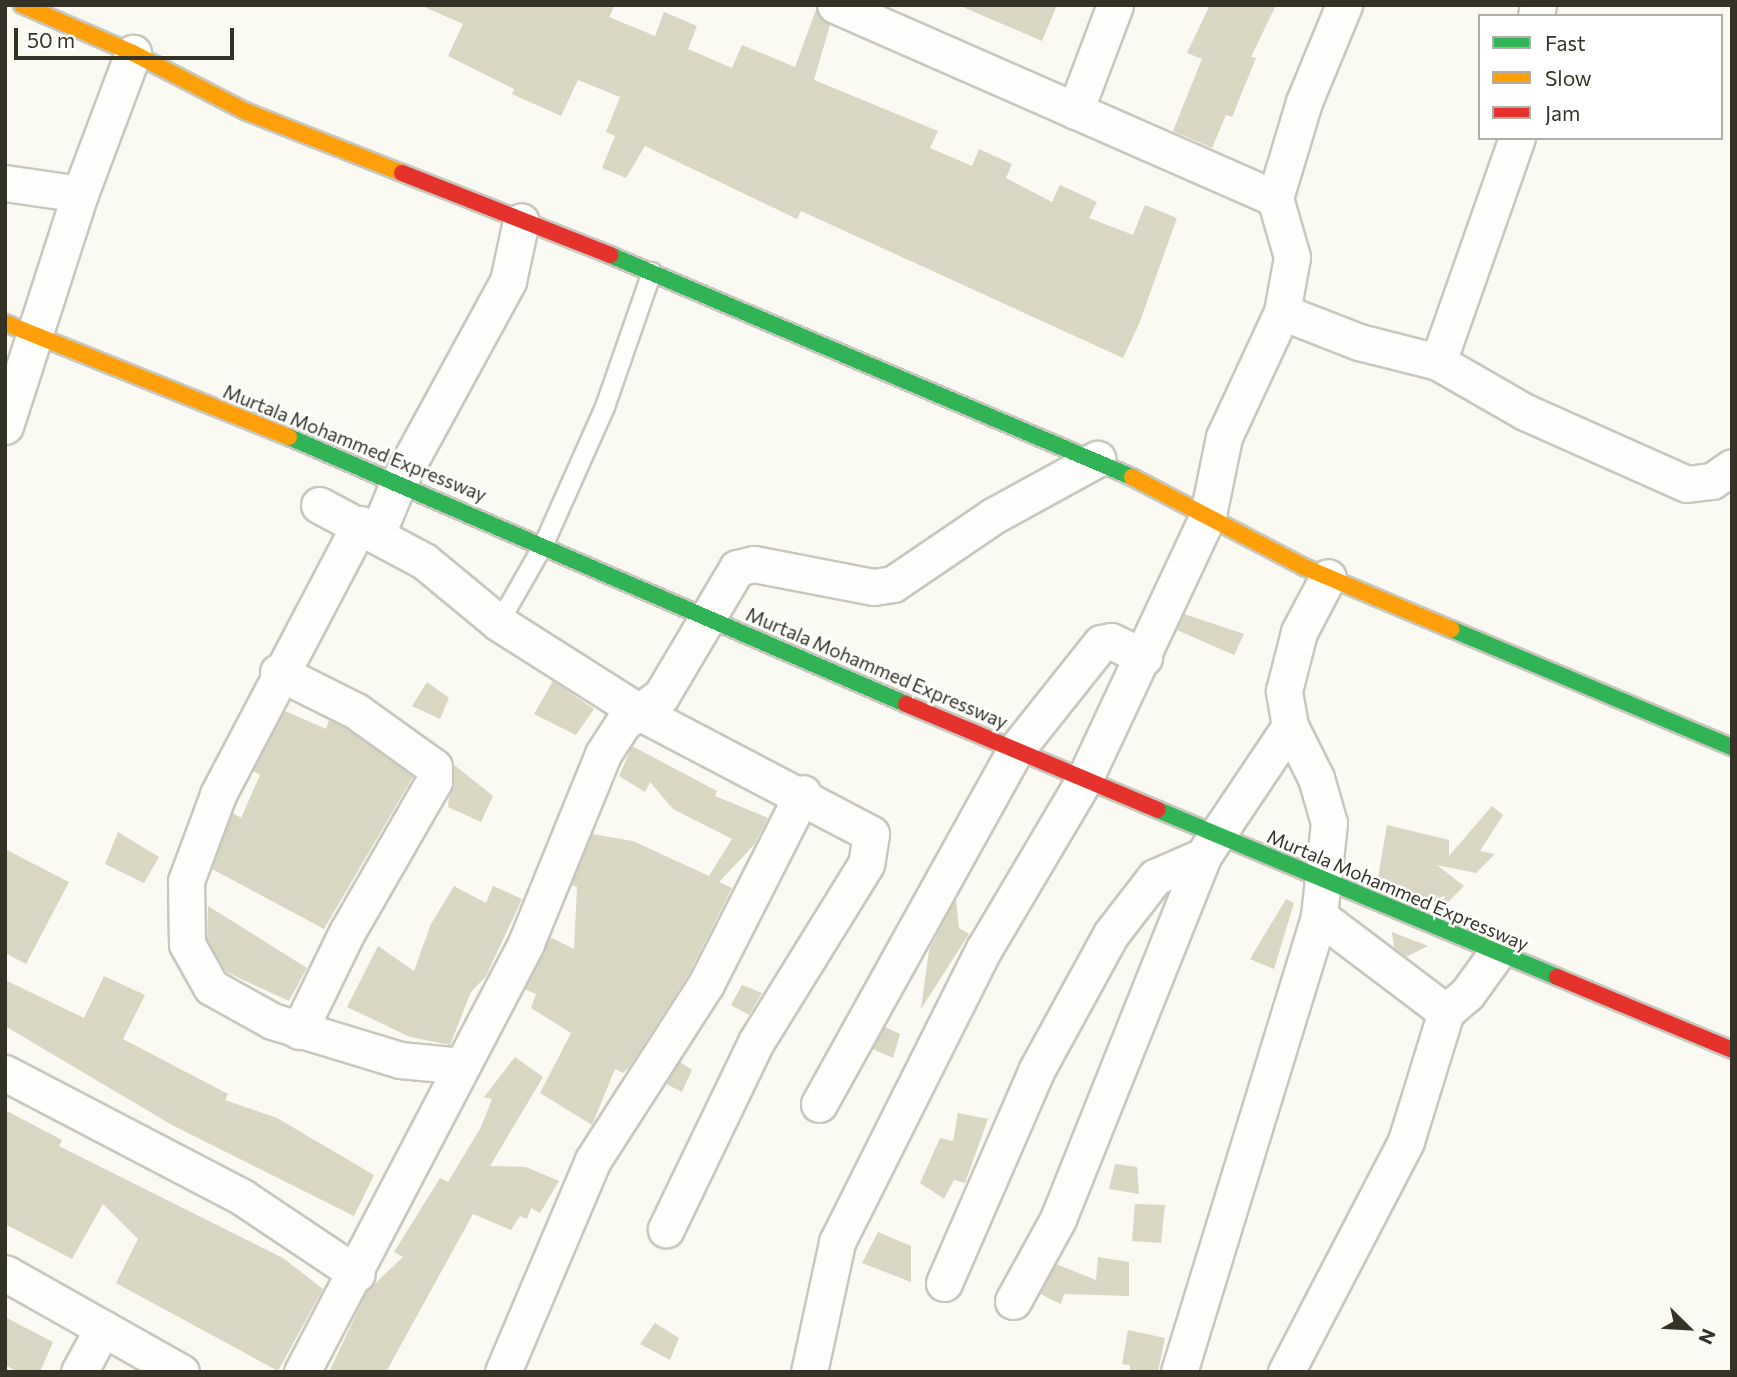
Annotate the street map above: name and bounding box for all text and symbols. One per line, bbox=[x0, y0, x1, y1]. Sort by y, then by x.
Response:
scale bar bbox=[18, 14, 238, 58]
legend bbox=[1478, 14, 1723, 140]
text: 50 m bbox=[27, 27, 75, 52]
text: Fast bbox=[1545, 30, 1586, 55]
text: Slow bbox=[1545, 65, 1592, 90]
text: Jam bbox=[1545, 100, 1580, 125]
street label: Murtala Mohammed Expressway bbox=[220, 380, 490, 506]
street label: Murtala Mohammed Expressway bbox=[743, 602, 1011, 734]
street label: Murtala Mohammed Expressway bbox=[1264, 824, 1532, 956]
north arrow bbox=[1653, 1293, 1723, 1363]
text: N bbox=[1694, 1326, 1721, 1348]

